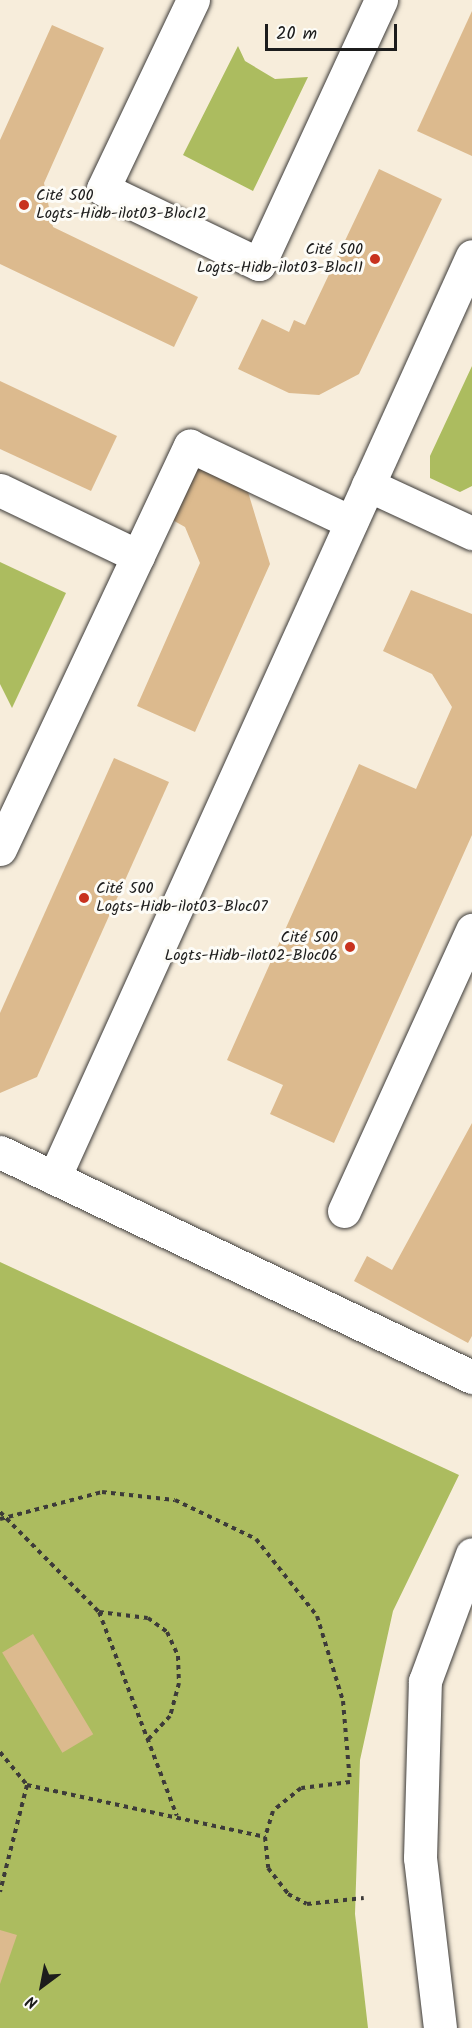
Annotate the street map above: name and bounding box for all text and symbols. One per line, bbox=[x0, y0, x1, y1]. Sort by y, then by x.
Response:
scale bar bbox=[268, 12, 400, 50]
text: 20 m bbox=[276, 20, 317, 49]
place label: Cité 500 Logts-Hidb-ilot03-Bloc12 bbox=[36, 186, 207, 224]
marker: Cité 500 Logts-Hidb-ilot03-Bloc12 bbox=[17, 198, 31, 212]
place label: Cité 500 Logts-Hidb-ilot03-Bloc11 bbox=[197, 240, 363, 278]
marker: Cité 500 Logts-Hidb-ilot03-Bloc11 bbox=[368, 252, 382, 266]
place label: Cité 500 Logts-Hidb-ilot03-Bloc07 bbox=[96, 879, 268, 917]
marker: Cité 500 Logts-Hidb-ilot03-Bloc07 bbox=[77, 891, 91, 905]
place label: Cité 500 Logts-Hidb-ilot02-Bloc06 bbox=[165, 928, 338, 966]
marker: Cité 500 Logts-Hidb-ilot02-Bloc06 bbox=[343, 940, 357, 954]
north arrow bbox=[12, 1956, 72, 2016]
text: N bbox=[21, 1988, 43, 2015]

